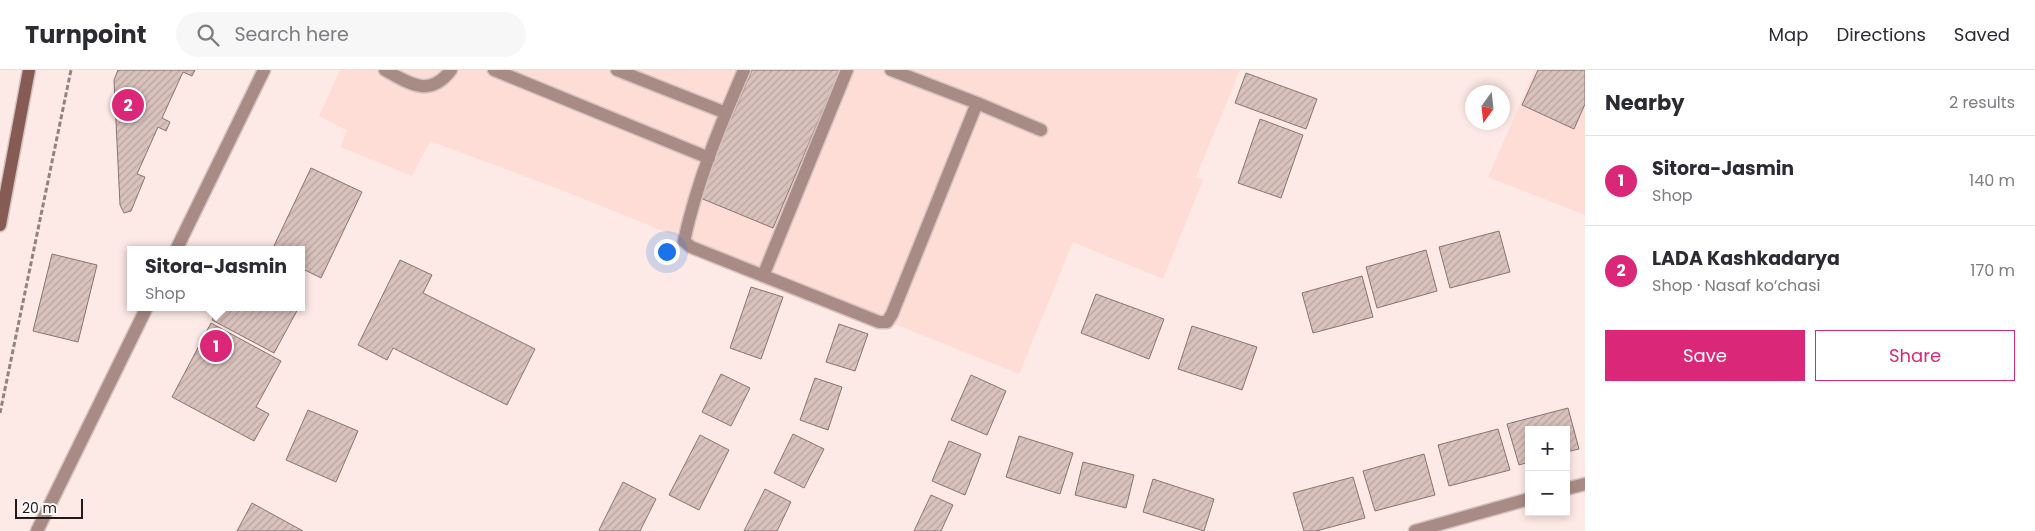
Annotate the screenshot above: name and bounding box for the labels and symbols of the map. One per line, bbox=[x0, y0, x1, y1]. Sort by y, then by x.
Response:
north arrow bbox=[1465, 85, 1510, 130]
pin: 2 bbox=[112, 86, 144, 124]
your location bbox=[654, 239, 680, 265]
pin: 1 bbox=[200, 327, 232, 365]
scale bar bbox=[15, 496, 82, 519]

